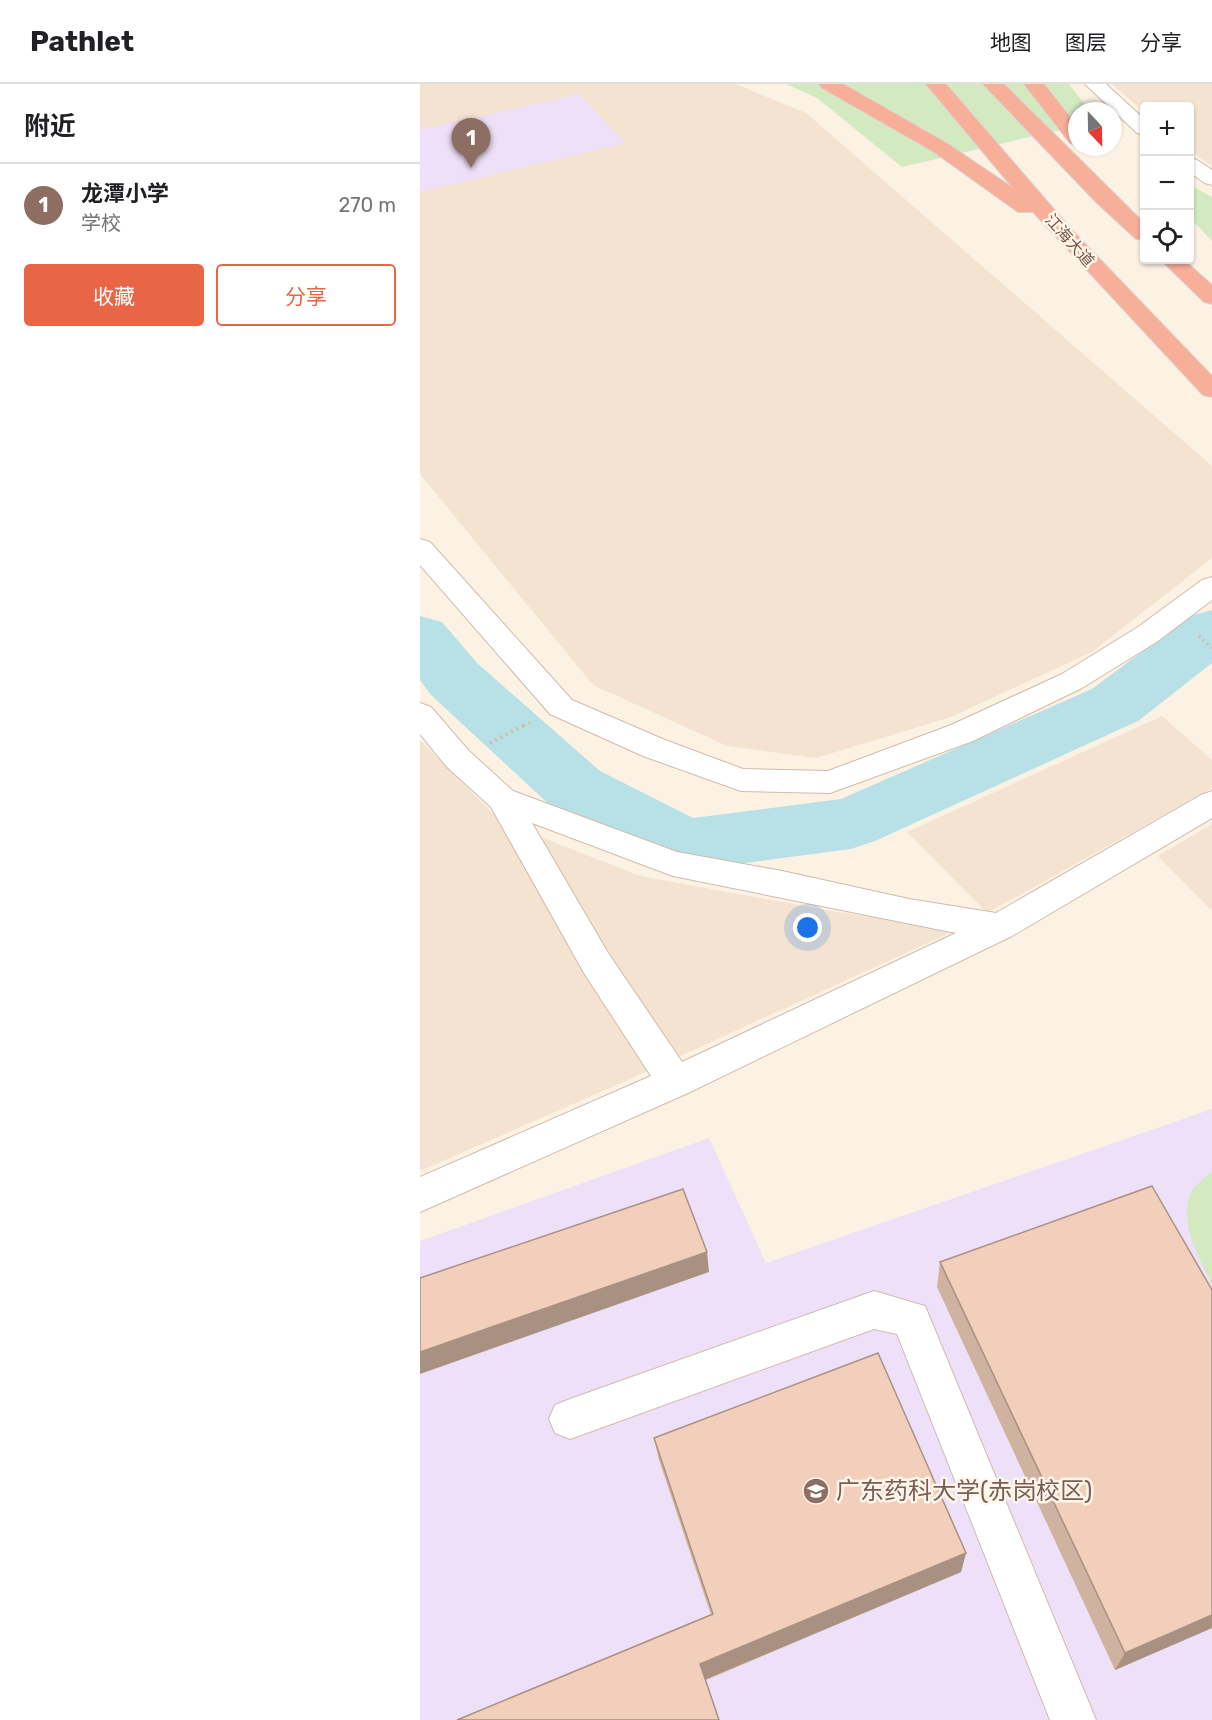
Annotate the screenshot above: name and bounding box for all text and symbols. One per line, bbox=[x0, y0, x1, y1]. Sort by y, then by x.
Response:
text: Pathlet bbox=[30, 25, 134, 58]
text: 地图 bbox=[990, 30, 1032, 55]
text: 图层 bbox=[1065, 30, 1107, 55]
text: 分享 bbox=[1140, 30, 1182, 55]
north arrow bbox=[1068, 102, 1122, 156]
map controls bbox=[1140, 102, 1194, 264]
button: + bbox=[1140, 102, 1194, 156]
text: 附近 bbox=[24, 111, 76, 142]
pin: 1 bbox=[452, 118, 490, 168]
button: − bbox=[1140, 156, 1194, 210]
text: 龙潭小学 bbox=[81, 180, 169, 207]
text: 1 bbox=[39, 193, 48, 217]
text: 270 m bbox=[339, 193, 396, 217]
street label: 江海大道 bbox=[1041, 210, 1098, 270]
button: locate bbox=[1140, 210, 1194, 264]
text: 学校 bbox=[81, 211, 121, 235]
button: 收藏 bbox=[24, 264, 204, 326]
button: 分享 bbox=[216, 264, 396, 326]
your location bbox=[793, 913, 822, 942]
school or university icon: 广东药科大学(赤岗校区) bbox=[801, 1476, 831, 1506]
place label: 广东药科大学(赤岗校区) bbox=[836, 1477, 1092, 1505]

